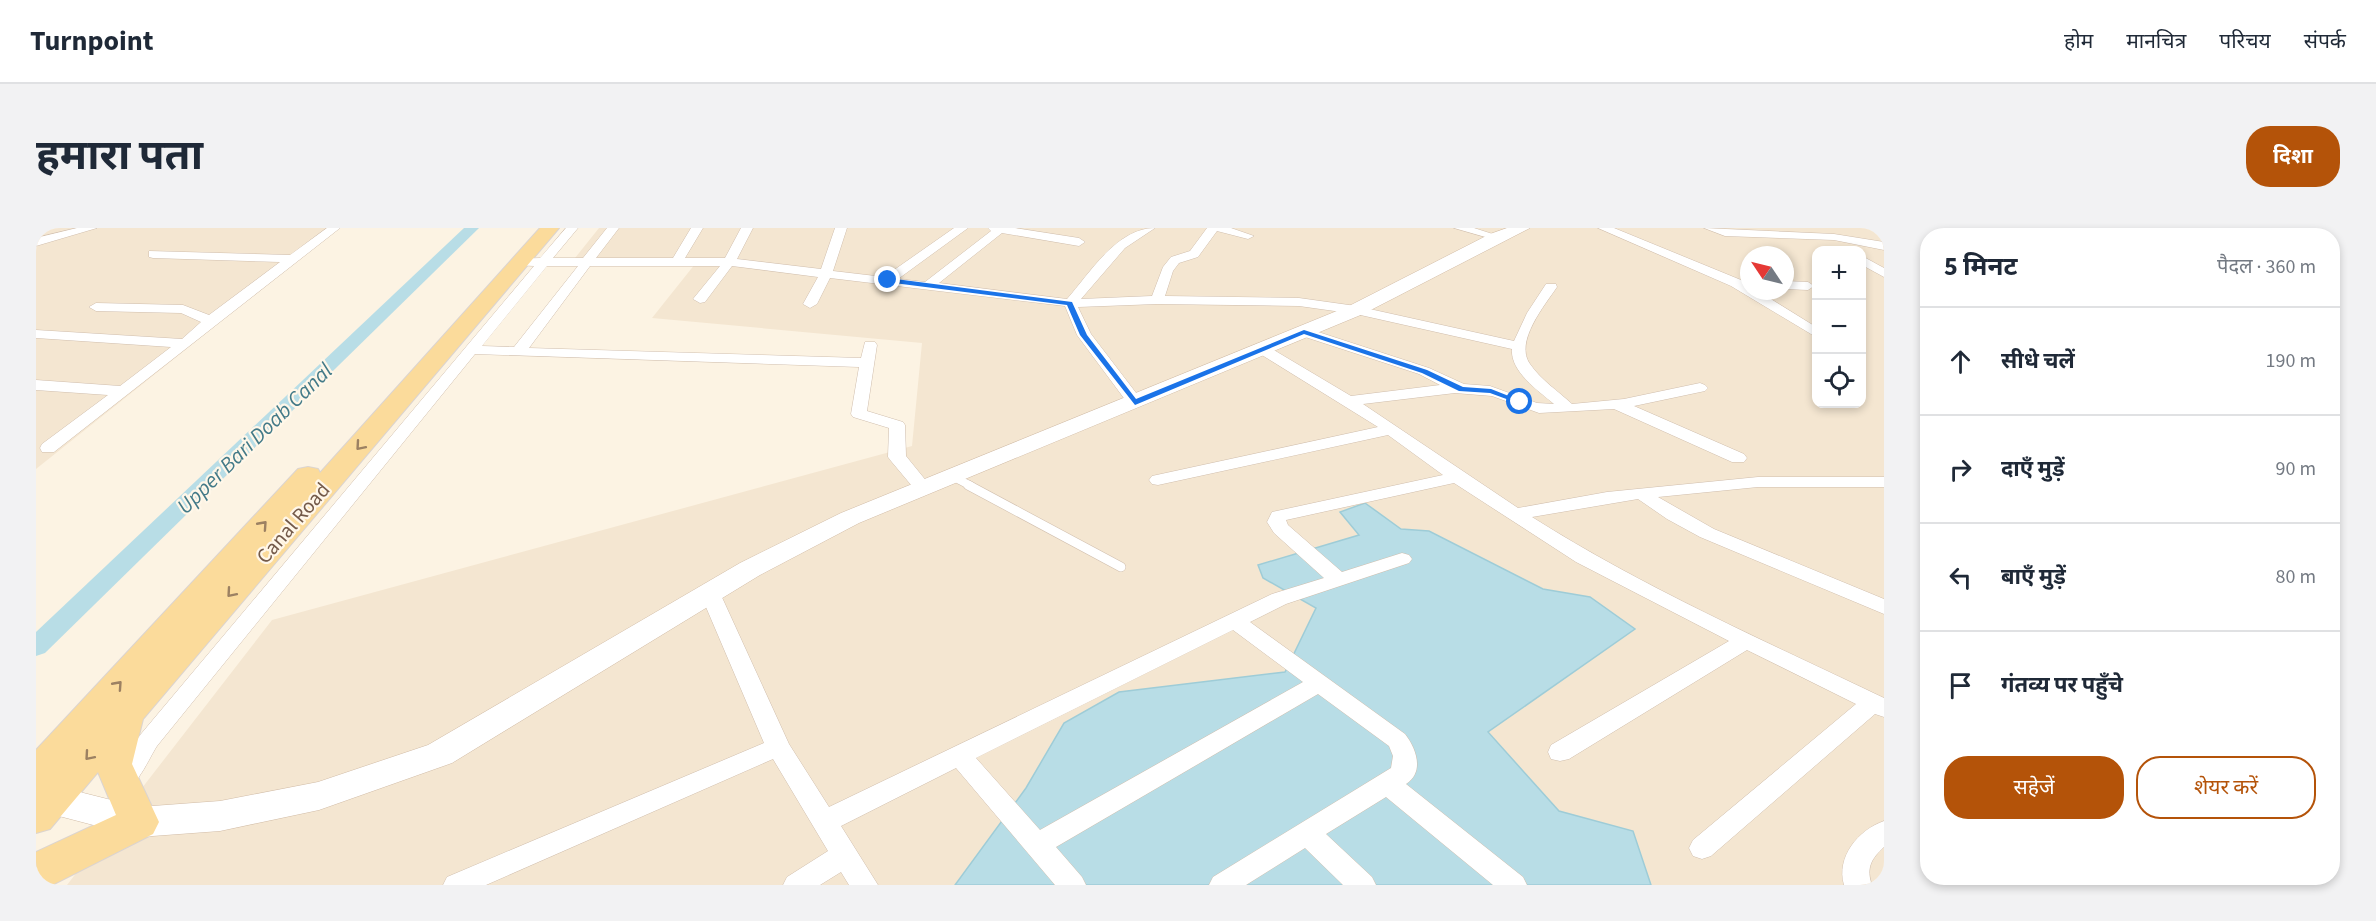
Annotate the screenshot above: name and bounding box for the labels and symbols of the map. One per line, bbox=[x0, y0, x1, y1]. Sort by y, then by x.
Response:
north arrow bbox=[1740, 246, 1794, 300]
route end bbox=[874, 266, 900, 292]
water label: Upper Bari Doab Canal bbox=[169, 355, 340, 522]
route start bbox=[1506, 388, 1532, 414]
one-way arrow bbox=[356, 439, 367, 450]
street label: Canal Road bbox=[249, 476, 337, 570]
one-way arrow bbox=[256, 521, 267, 531]
one-way arrow bbox=[228, 586, 239, 597]
one-way arrow bbox=[111, 681, 122, 692]
one-way arrow bbox=[86, 749, 97, 760]

